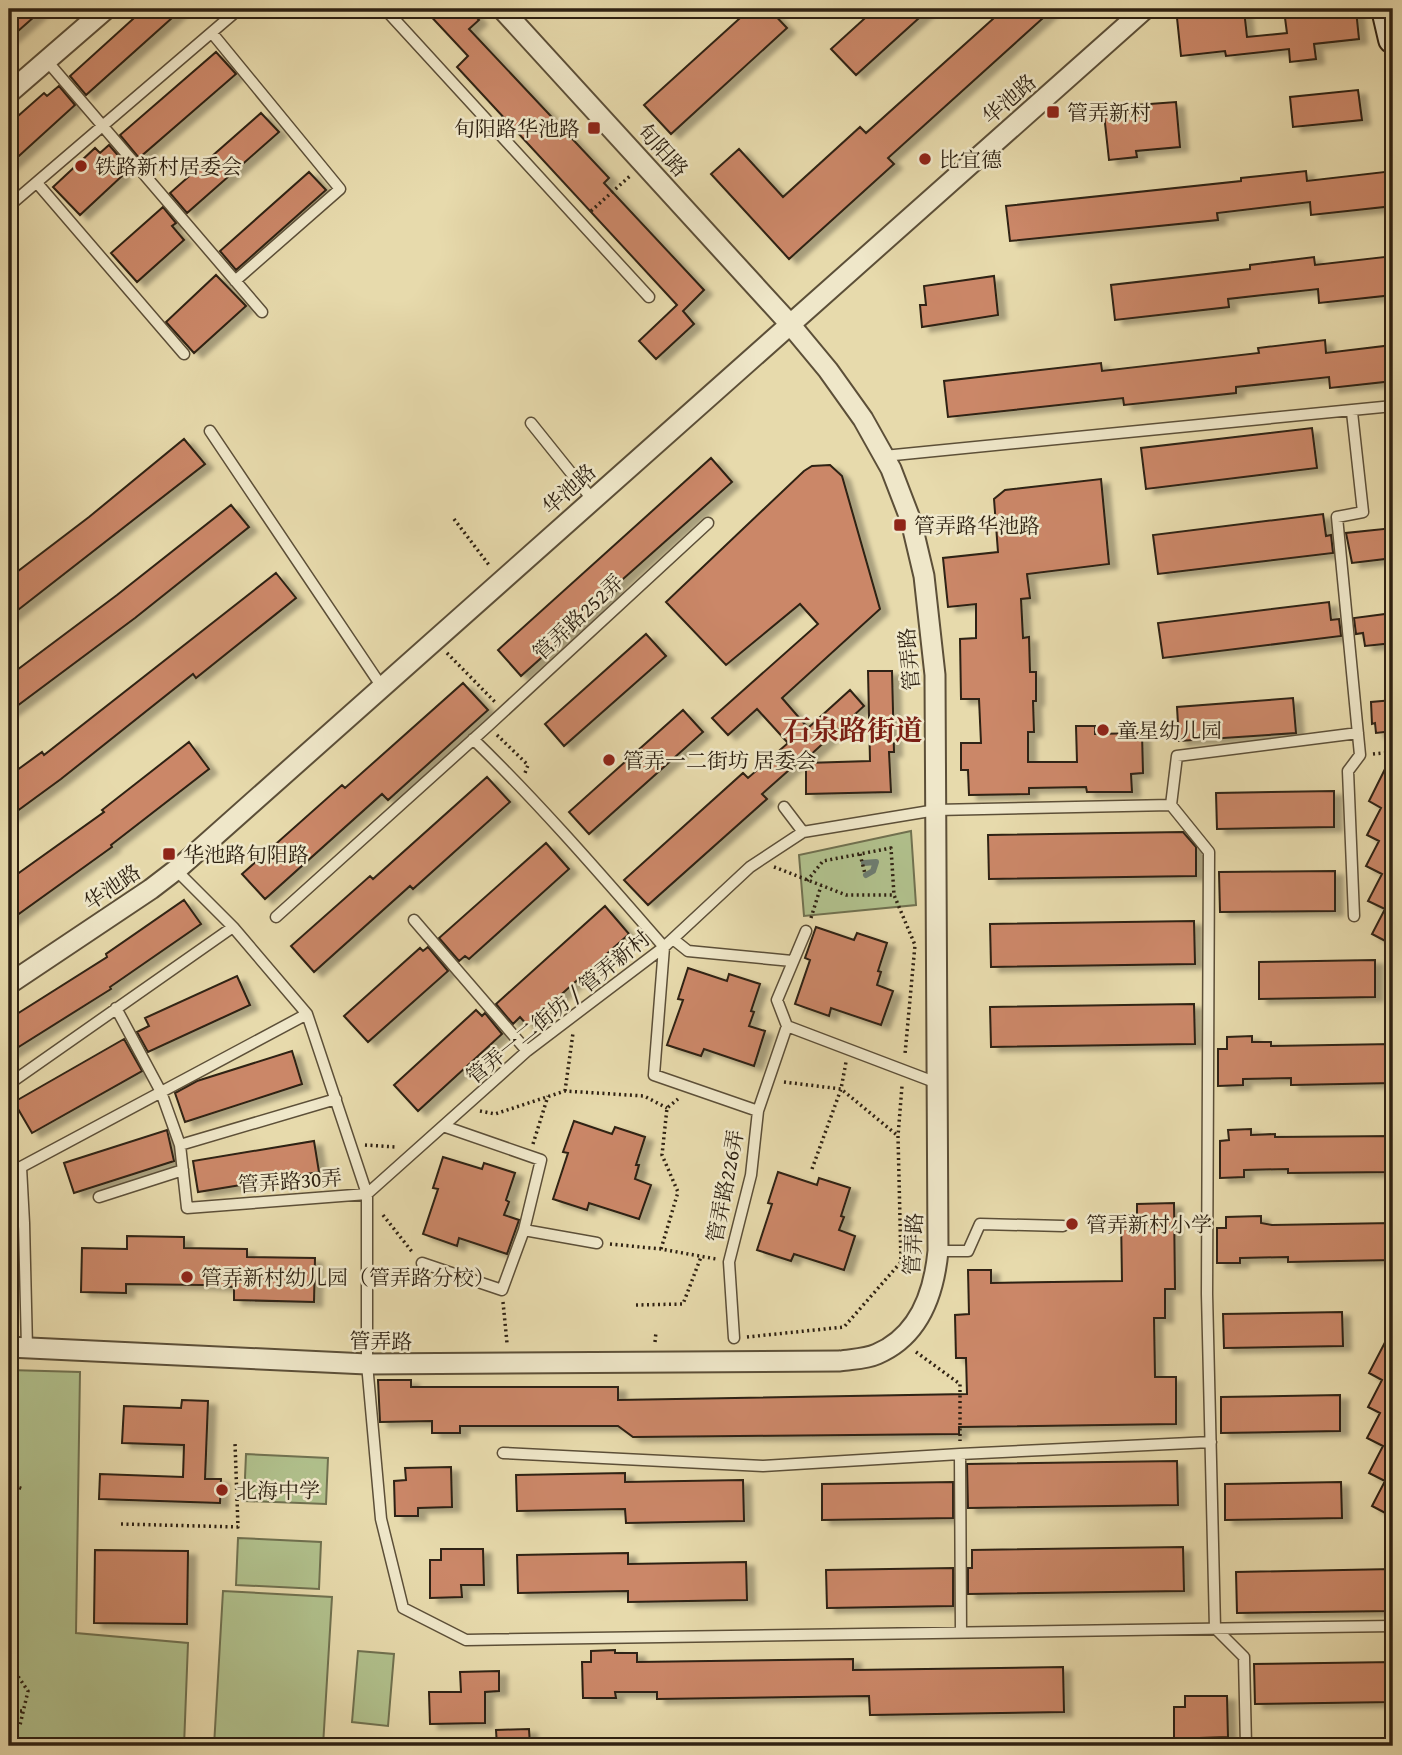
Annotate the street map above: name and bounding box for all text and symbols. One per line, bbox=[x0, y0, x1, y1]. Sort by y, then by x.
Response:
street label: 华池路 bbox=[975, 67, 1043, 131]
place label: 管弄新村 bbox=[1067, 97, 1151, 128]
marker: 管弄新村 bbox=[1045, 104, 1061, 120]
place label: 旬阳路华池路 bbox=[454, 113, 580, 144]
street label: 旬阳路 bbox=[630, 116, 696, 184]
marker: 旬阳路华池路 bbox=[586, 120, 602, 136]
place label: 比宜德 bbox=[939, 144, 1002, 175]
place label: 铁路新村居委会 bbox=[95, 151, 242, 182]
marker: 比宜德 bbox=[917, 151, 933, 167]
marker: 铁路新村居委会 bbox=[73, 158, 89, 174]
street label: 华池路 bbox=[535, 456, 603, 522]
place label: 管弄路华池路 bbox=[914, 510, 1040, 541]
marker: 管弄路华池路 bbox=[892, 517, 908, 533]
street label: 管弄路252弄 bbox=[526, 567, 630, 667]
street label: 管弄路 bbox=[891, 626, 927, 692]
district label: 石泉路街道 bbox=[783, 709, 923, 750]
place label: 童星幼儿园 bbox=[1117, 715, 1222, 746]
marker: 童星幼儿园 bbox=[1095, 722, 1111, 738]
place label: 管弄一二街坊 居委会 bbox=[623, 745, 817, 776]
marker: 管弄一二街坊 居委会 bbox=[601, 752, 617, 768]
place label: 华池路旬阳路 bbox=[183, 839, 309, 870]
marker: 华池路旬阳路 bbox=[161, 846, 177, 862]
street label: 华池路 bbox=[77, 857, 147, 917]
street label: 管弄一二街坊 / 管弄新村 bbox=[459, 923, 657, 1091]
street label: 管弄路226弄 bbox=[699, 1127, 751, 1245]
street label: 管弄路30弄 bbox=[237, 1162, 343, 1200]
place label: 管弄新村小学 bbox=[1086, 1209, 1212, 1240]
street label: 管弄路 bbox=[896, 1212, 930, 1276]
marker: 管弄新村小学 bbox=[1064, 1216, 1080, 1232]
place label: 管弄新村幼儿园（管弄路分校） bbox=[201, 1262, 495, 1293]
marker: 管弄新村幼儿园（管弄路分校） bbox=[179, 1269, 195, 1285]
street label: 管弄路 bbox=[349, 1325, 413, 1357]
place label: 北海中学 bbox=[236, 1475, 320, 1506]
marker: 北海中学 bbox=[214, 1482, 230, 1498]

